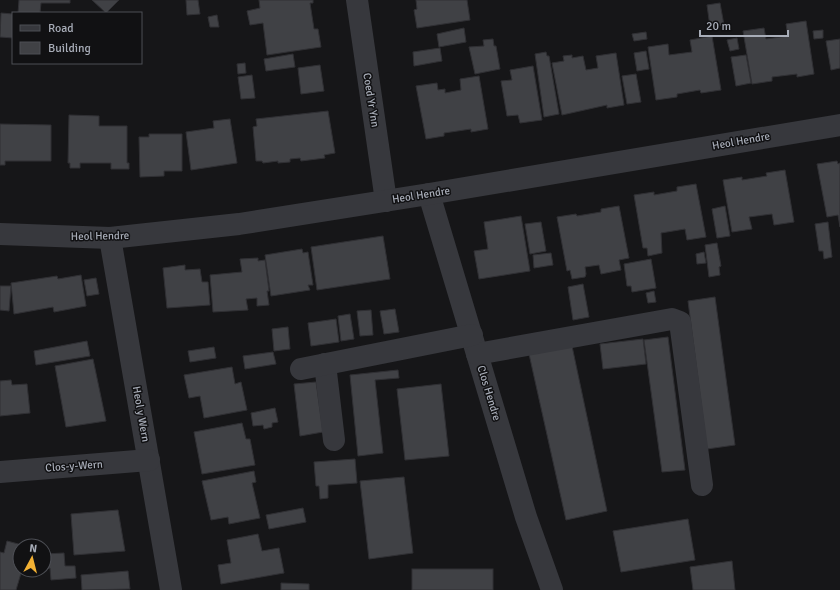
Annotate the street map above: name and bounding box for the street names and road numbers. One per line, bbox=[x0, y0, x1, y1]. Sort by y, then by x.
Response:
street label: Coed Yr Ynn bbox=[360, 72, 382, 128]
street label: Heol Hendre bbox=[711, 130, 771, 152]
street label: Heol Hendre bbox=[391, 184, 451, 206]
street label: Heol Hendre bbox=[71, 229, 129, 243]
street label: Clos Hendre bbox=[474, 364, 504, 422]
street label: Heol y Wern bbox=[130, 385, 152, 443]
street label: Clos-y-Wern bbox=[45, 458, 103, 474]

